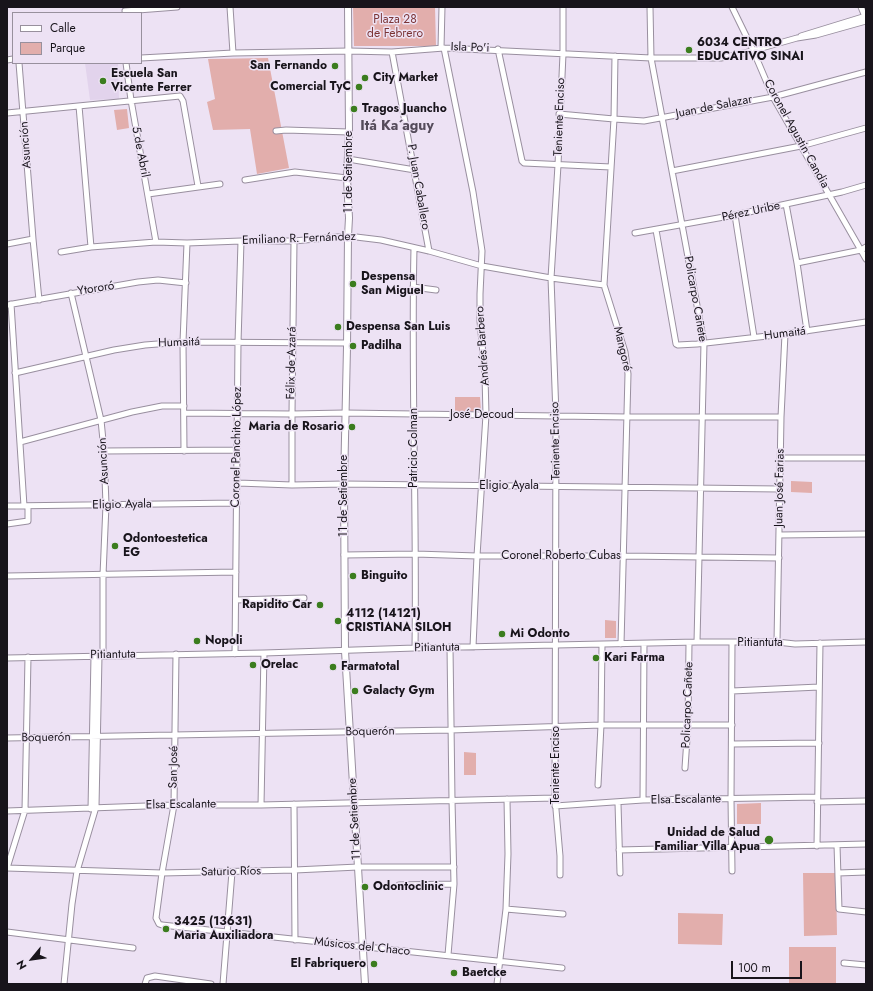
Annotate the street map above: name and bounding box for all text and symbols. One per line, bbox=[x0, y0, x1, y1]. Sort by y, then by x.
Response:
legend bbox=[12, 12, 142, 64]
park label: Plaza 28 de Febrero bbox=[367, 13, 423, 41]
text: Calle bbox=[50, 19, 76, 37]
place label: 6034 CENTRO EDUCATIVO SINAI bbox=[697, 36, 804, 64]
text: Parque bbox=[50, 39, 85, 57]
street label: Isla Po'i bbox=[450, 40, 490, 56]
marker: 6034 CENTRO EDUCATIVO SINAI bbox=[684, 45, 694, 55]
place label: San Fernando bbox=[250, 59, 327, 73]
marker: San Fernando bbox=[330, 61, 340, 71]
place label: Escuela San Vicente Ferrer bbox=[111, 67, 192, 95]
place label: City Market bbox=[373, 71, 438, 85]
marker: City Market bbox=[360, 73, 370, 83]
marker: Escuela San Vicente Ferrer bbox=[98, 76, 108, 86]
street label: Coronel Agustin Candia bbox=[760, 77, 832, 191]
street label: Teniente Enciso bbox=[551, 78, 569, 156]
place label: Comercial TyC bbox=[270, 80, 351, 94]
marker: Comercial TyC bbox=[354, 82, 364, 92]
street label: Juan de Salazar bbox=[674, 93, 754, 121]
place label: Tragos Juancho bbox=[362, 102, 447, 116]
marker: Tragos Juancho bbox=[349, 104, 359, 114]
district label: Itá Ka´aguy bbox=[360, 119, 434, 135]
street label: Asunción bbox=[17, 121, 35, 169]
street label: 5 de Abril bbox=[128, 125, 152, 179]
street label: 11 de Setiembre bbox=[342, 131, 356, 213]
street label: P. Juan Caballero bbox=[403, 143, 433, 231]
street label: Pérez Uribe bbox=[721, 199, 781, 225]
street label: Emiliano R. Fernández bbox=[242, 230, 356, 248]
street label: Policarpo Cañete bbox=[680, 255, 710, 343]
place label: Despensa San Miguel bbox=[361, 270, 424, 298]
street label: Ytororó bbox=[77, 279, 115, 299]
marker: Despensa San Miguel bbox=[348, 279, 358, 289]
street label: Andrés Barbero bbox=[473, 306, 493, 386]
place label: Despensa San Luis bbox=[346, 320, 450, 334]
marker: Despensa San Luis bbox=[333, 322, 343, 332]
street label: Humaitá bbox=[763, 324, 807, 344]
street label: Mangoré bbox=[610, 325, 634, 373]
street label: Félix de Azará bbox=[284, 327, 300, 399]
street label: Humaitá bbox=[158, 335, 200, 351]
place label: Padilha bbox=[361, 339, 402, 353]
marker: Padilha bbox=[348, 341, 358, 351]
street label: Coronel Panchito López bbox=[229, 386, 245, 508]
street label: Teniente Enciso bbox=[548, 402, 564, 480]
street label: Patricio Colman bbox=[407, 408, 421, 488]
street label: José Decoud bbox=[450, 408, 514, 422]
place label: Maria de Rosario bbox=[249, 420, 344, 434]
marker: Maria de Rosario bbox=[347, 422, 357, 432]
street label: Asunción bbox=[96, 437, 112, 485]
street label: Juan José Farias bbox=[772, 449, 788, 527]
street label: 11 de Setiembre bbox=[337, 455, 351, 537]
street label: Eligio Ayala bbox=[479, 479, 539, 493]
street label: Eligio Ayala bbox=[92, 497, 152, 513]
place label: Odontoestetica EG bbox=[123, 532, 208, 560]
marker: Odontoestetica EG bbox=[110, 541, 120, 551]
street label: Coronel Roberto Cubas bbox=[501, 549, 621, 563]
place label: Binguito bbox=[361, 569, 408, 583]
marker: Binguito bbox=[348, 571, 358, 581]
place label: Rapidito Car bbox=[242, 598, 312, 612]
marker: Rapidito Car bbox=[315, 600, 325, 610]
place label: 4112 (14121) CRISTIANA SILOH bbox=[346, 607, 451, 635]
marker: 4112 (14121) CRISTIANA SILOH bbox=[333, 616, 343, 626]
place label: Mi Odonto bbox=[510, 627, 570, 641]
marker: Mi Odonto bbox=[497, 629, 507, 639]
place label: Nopoli bbox=[205, 634, 243, 648]
marker: Nopoli bbox=[192, 636, 202, 646]
street label: Pitiantuta bbox=[737, 636, 783, 650]
street label: Pitiantuta bbox=[414, 640, 460, 656]
street label: Pitiantuta bbox=[90, 647, 136, 663]
place label: Kari Farma bbox=[604, 651, 665, 665]
marker: Kari Farma bbox=[591, 653, 601, 663]
place label: Orelac bbox=[261, 658, 298, 672]
marker: Orelac bbox=[248, 660, 258, 670]
place label: Farmatotal bbox=[341, 660, 399, 674]
street label: Policarpo Cañete bbox=[679, 661, 697, 749]
marker: Farmatotal bbox=[328, 662, 338, 672]
place label: Galacty Gym bbox=[363, 684, 435, 698]
marker: Galacty Gym bbox=[350, 686, 360, 696]
street label: Boquerón bbox=[345, 724, 395, 740]
street label: Teniente Enciso bbox=[549, 726, 563, 804]
street label: Boquerón bbox=[21, 730, 71, 746]
street label: San José bbox=[166, 746, 182, 788]
street label: 11 de Setiembre bbox=[346, 778, 364, 860]
street label: Elsa Escalante bbox=[651, 792, 721, 808]
street label: Elsa Escalante bbox=[146, 797, 216, 813]
place label: Unidad de Salud Familiar Villa Apua bbox=[654, 826, 760, 854]
marker: Unidad de Salud Familiar Villa Apua bbox=[763, 834, 775, 846]
street label: Saturio Ríos bbox=[201, 864, 261, 880]
place label: Odontoclinic bbox=[373, 880, 444, 894]
marker: Odontoclinic bbox=[360, 882, 370, 892]
place label: 3425 (13631) Maria Auxiliadora bbox=[174, 915, 274, 943]
marker: 3425 (13631) Maria Auxiliadora bbox=[161, 924, 171, 934]
street label: Músicos del Chaco bbox=[313, 935, 411, 959]
north arrow bbox=[12, 939, 52, 979]
scale bar bbox=[733, 953, 804, 979]
text: N bbox=[12, 957, 31, 973]
place label: El Fabriquero bbox=[291, 957, 366, 971]
marker: El Fabriquero bbox=[369, 959, 379, 969]
text: 100 m bbox=[738, 959, 771, 977]
place label: Baetcke bbox=[462, 966, 507, 980]
marker: Baetcke bbox=[449, 968, 459, 978]

